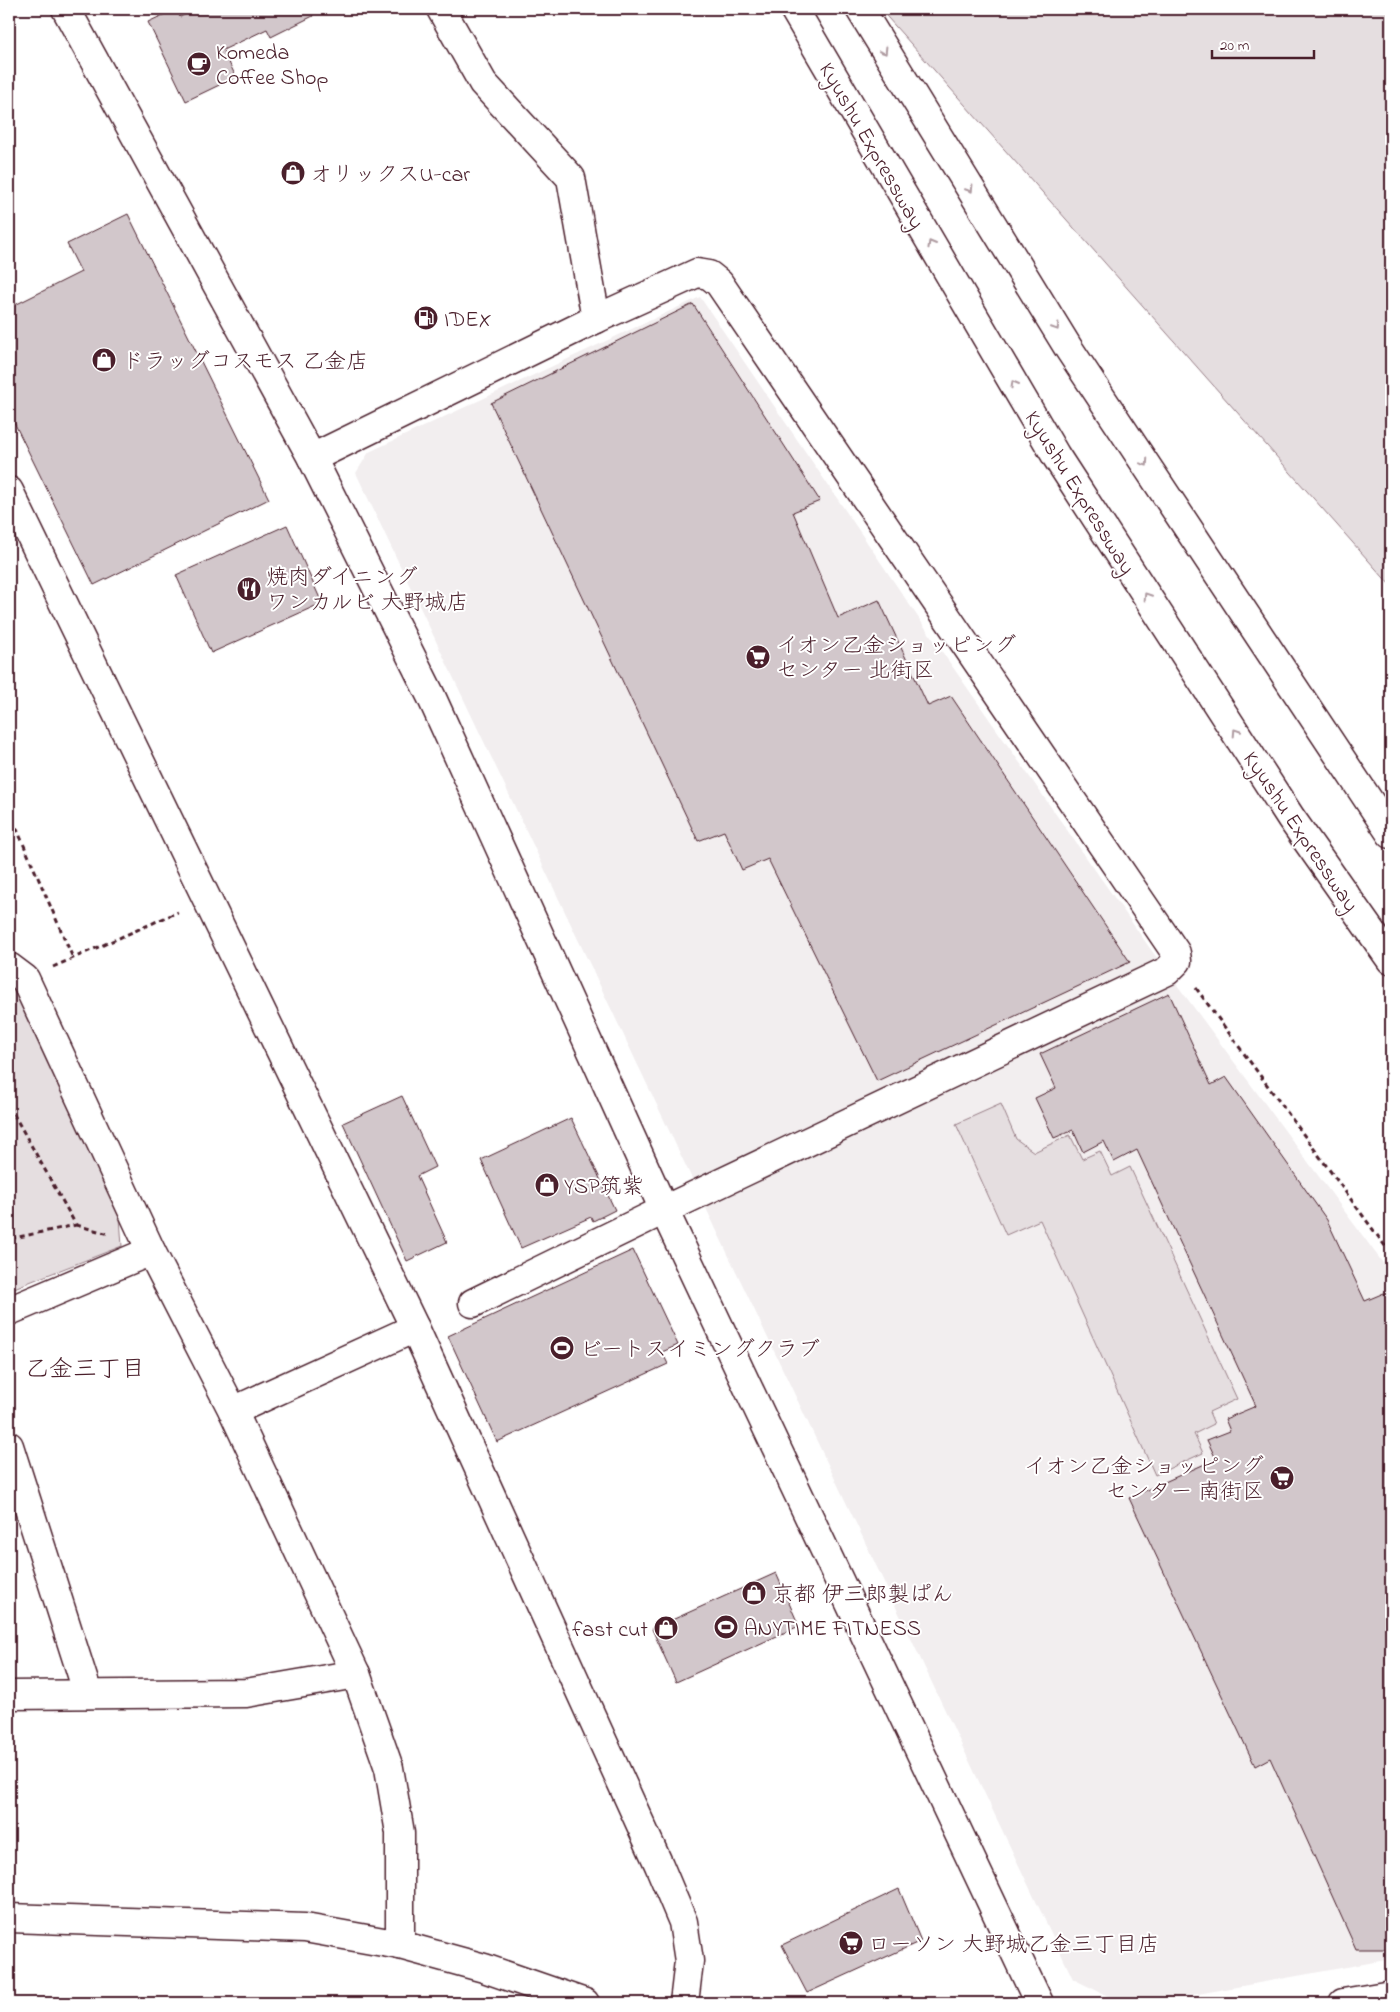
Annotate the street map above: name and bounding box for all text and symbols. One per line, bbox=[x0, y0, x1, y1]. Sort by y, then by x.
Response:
scale bar bbox=[1212, 28, 1315, 60]
text: 20 m bbox=[1220, 35, 1250, 57]
place label: Komeda Coffee Shop bbox=[216, 38, 329, 95]
one-way arrow bbox=[878, 45, 888, 54]
cafe icon: Komeda Coffee Shop bbox=[186, 51, 212, 77]
street label: Kyushu Expressway bbox=[809, 57, 931, 236]
shop icon: オリックスU-car bbox=[280, 160, 306, 186]
place label: オリックスU-car bbox=[310, 160, 470, 192]
one-way arrow bbox=[964, 183, 973, 192]
one-way arrow bbox=[928, 241, 938, 250]
fuel station icon: IDEX bbox=[413, 305, 439, 331]
place label: IDEX bbox=[444, 305, 492, 337]
one-way arrow bbox=[1049, 321, 1059, 330]
shop icon: ドラッグコスモス 乙金店 bbox=[91, 347, 117, 373]
place label: ドラッグコスモス 乙金店 bbox=[122, 347, 368, 379]
one-way arrow bbox=[1010, 381, 1020, 390]
street label: Kyushu Expressway bbox=[1014, 405, 1142, 582]
one-way arrow bbox=[1139, 457, 1148, 466]
place label: 焼肉ダイニング ワンカルビ 大野城店 bbox=[266, 563, 469, 620]
restaurant icon: 焼肉ダイニング ワンカルビ 大野城店 bbox=[236, 576, 262, 602]
one-way arrow bbox=[1144, 592, 1153, 602]
place label: イオン乙金ショッピング センター 北街区 bbox=[776, 631, 1016, 688]
supermarket icon: イオン乙金ショッピング センター 北街区 bbox=[745, 644, 771, 670]
one-way arrow bbox=[1232, 728, 1242, 737]
street label: Kyushu Expressway bbox=[1233, 746, 1365, 920]
shop icon: YSP筑紫 bbox=[534, 1172, 560, 1198]
place label: YSP筑紫 bbox=[564, 1172, 644, 1204]
sports icon: ビートスイミングクラブ bbox=[549, 1335, 575, 1361]
place label: ビートスイミングクラブ bbox=[580, 1335, 820, 1367]
district label: 乙金三丁目 bbox=[25, 1353, 145, 1388]
place label: イオン乙金ショッピング センター 南街区 bbox=[1024, 1452, 1264, 1509]
supermarket icon: イオン乙金ショッピング センター 南街区 bbox=[1269, 1465, 1295, 1491]
shop icon: 京都 伊三郎製ぱん bbox=[741, 1580, 767, 1606]
place label: 京都 伊三郎製ぱん bbox=[772, 1580, 954, 1612]
sports icon: ANYTIME FITNESS bbox=[713, 1614, 739, 1640]
place label: ANYTIME FITNESS bbox=[744, 1614, 921, 1646]
place label: fast cut bbox=[572, 1615, 649, 1647]
shop icon: fast cut bbox=[653, 1615, 679, 1641]
supermarket icon: ローソン 大野城乙金三丁目店 bbox=[838, 1930, 864, 1956]
place label: ローソン 大野城乙金三丁目店 bbox=[868, 1930, 1160, 1962]

